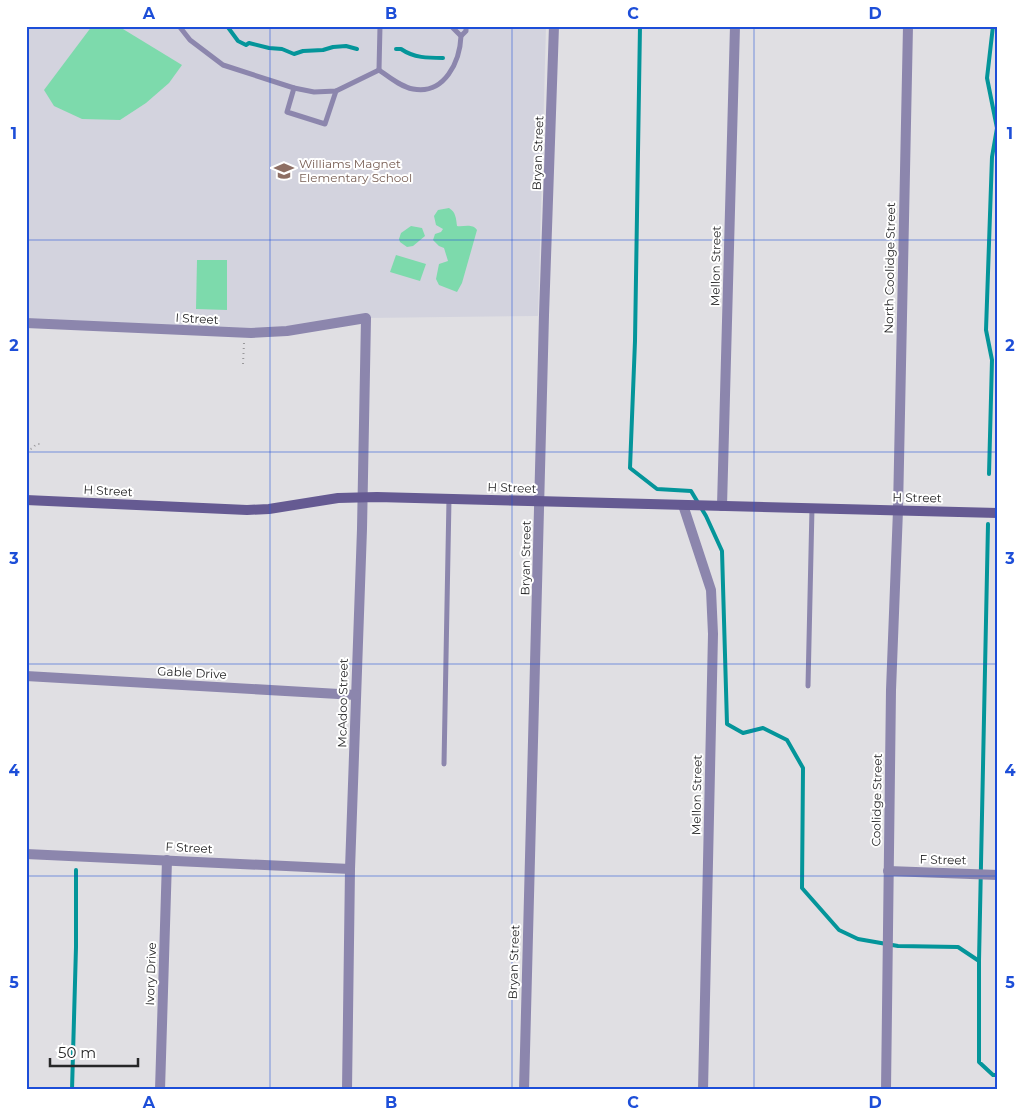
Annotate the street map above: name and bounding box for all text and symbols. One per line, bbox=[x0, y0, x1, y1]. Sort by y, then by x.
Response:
text: A bbox=[142, 4, 156, 23]
text: B bbox=[385, 4, 397, 23]
text: C bbox=[627, 4, 639, 23]
text: D bbox=[868, 4, 882, 23]
street label: Bryan Street bbox=[529, 115, 546, 191]
text: 1 bbox=[11, 124, 17, 143]
text: 1 bbox=[1007, 124, 1013, 143]
place label: Williams Magnet Elementary School bbox=[299, 156, 412, 185]
school or university icon: Williams Magnet Elementary School bbox=[273, 160, 295, 182]
street label: North Coolidge Street bbox=[881, 202, 898, 334]
street label: Mellon Street bbox=[707, 226, 724, 306]
street label: I Street bbox=[175, 310, 219, 327]
text: 2 bbox=[9, 336, 19, 355]
text: 2 bbox=[1005, 336, 1015, 355]
street label: H Street bbox=[487, 479, 537, 496]
street label: H Street bbox=[83, 482, 133, 499]
street label: H Street bbox=[892, 490, 942, 505]
street label: Bryan Street bbox=[517, 520, 534, 595]
text: 3 bbox=[8, 549, 19, 568]
text: 3 bbox=[1004, 549, 1015, 568]
street label: McAdoo Street bbox=[334, 658, 351, 748]
street label: Gable Drive bbox=[157, 663, 227, 682]
street label: Coolidge Street bbox=[868, 753, 885, 847]
street label: Mellon Street bbox=[688, 755, 705, 835]
text: 4 bbox=[8, 761, 20, 780]
text: 4 bbox=[1004, 761, 1016, 780]
street label: F Street bbox=[165, 839, 213, 856]
street label: F Street bbox=[919, 852, 967, 867]
street label: Bryan Street bbox=[505, 924, 522, 1000]
street label: Ivory Drive bbox=[142, 942, 159, 1006]
text: 5 bbox=[9, 973, 19, 992]
text: 5 bbox=[1005, 973, 1015, 992]
scale bar bbox=[50, 1036, 138, 1068]
text: 50 m bbox=[58, 1043, 96, 1062]
text: A bbox=[142, 1093, 156, 1112]
text: B bbox=[385, 1093, 397, 1112]
text: C bbox=[627, 1093, 639, 1112]
text: D bbox=[868, 1093, 882, 1112]

